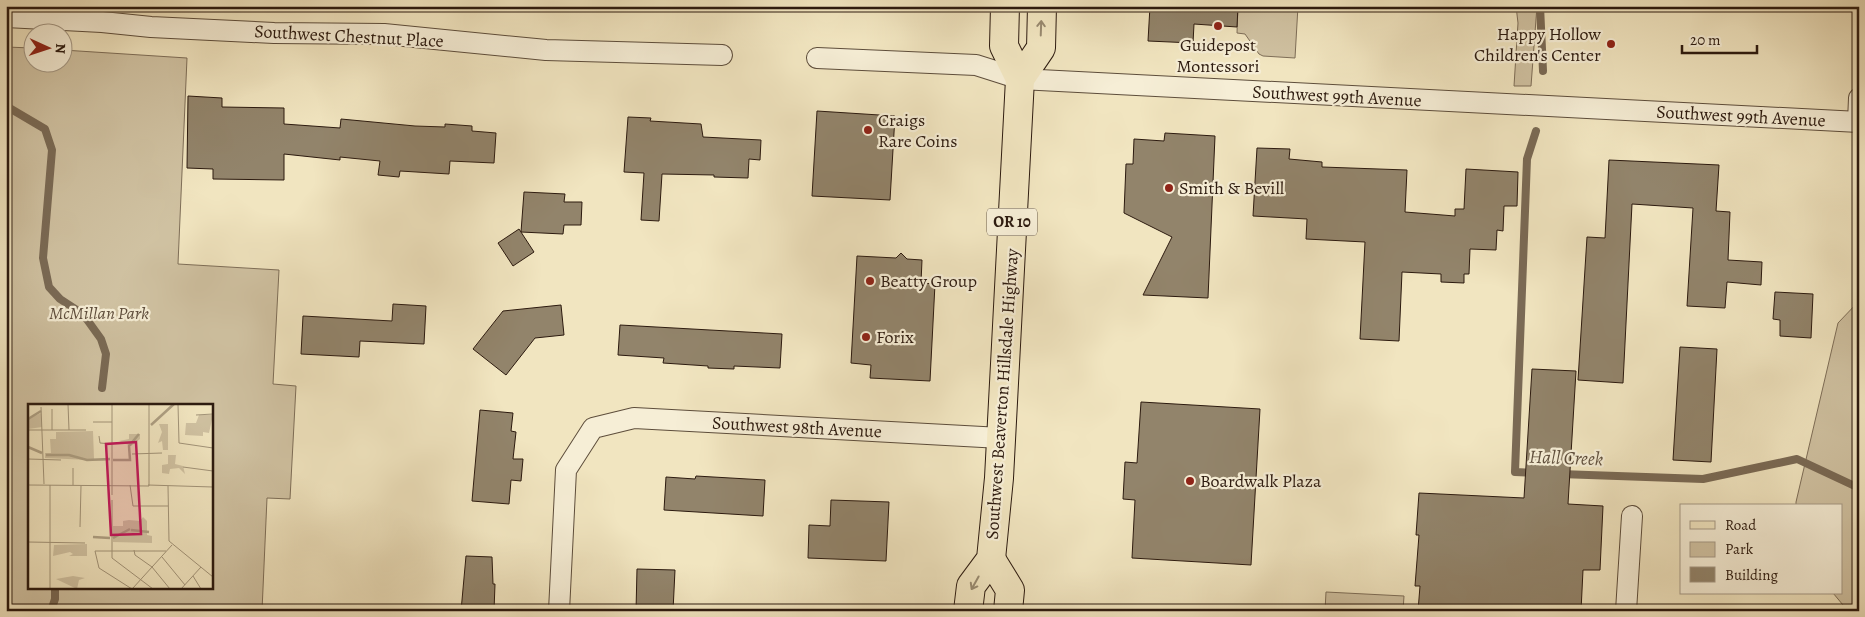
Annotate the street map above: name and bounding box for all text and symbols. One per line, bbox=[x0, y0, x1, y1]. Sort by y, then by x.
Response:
street label: Southwest Chestnut Place bbox=[254, 19, 444, 53]
marker: Guidepost Montessori bbox=[1212, 20, 1224, 32]
one-way arrow bbox=[1037, 21, 1046, 37]
north arrow bbox=[22, 22, 72, 72]
place label: Happy Hollow Children's Center bbox=[1474, 22, 1601, 67]
scale bar bbox=[1682, 22, 1758, 54]
text: 20 m bbox=[1690, 30, 1721, 50]
place label: Guidepost Montessori bbox=[1176, 33, 1260, 78]
marker: Happy Hollow Children's Center bbox=[1605, 38, 1617, 50]
text: N bbox=[51, 43, 70, 54]
street label: Southwest 99th Avenue bbox=[1252, 80, 1422, 112]
street label: Southwest 99th Avenue bbox=[1656, 100, 1826, 132]
place label: Craigs Rare Coins bbox=[878, 108, 957, 153]
marker: Craigs Rare Coins bbox=[862, 124, 874, 136]
place label: Smith & Bevill bbox=[1179, 176, 1285, 200]
marker: Smith & Bevill bbox=[1163, 182, 1175, 194]
road number: OR 10 bbox=[987, 208, 1037, 236]
street label: Southwest Beaverton Hillsdale Highway bbox=[980, 247, 1024, 540]
place label: Beatty Group bbox=[880, 269, 977, 293]
marker: Beatty Group bbox=[864, 275, 876, 287]
park label: McMillan Park bbox=[49, 301, 149, 325]
place label: Forix bbox=[876, 325, 914, 349]
marker: Forix bbox=[860, 331, 872, 343]
inset map bbox=[28, 404, 212, 590]
street label: Southwest 98th Avenue bbox=[712, 411, 882, 443]
water label: Hall Creek bbox=[1528, 444, 1604, 472]
place label: Boardwalk Plaza bbox=[1200, 469, 1322, 493]
marker: Boardwalk Plaza bbox=[1184, 475, 1196, 487]
legend bbox=[1680, 504, 1842, 594]
text: Road bbox=[1725, 515, 1757, 535]
text: Park bbox=[1725, 539, 1754, 559]
text: Building bbox=[1725, 565, 1778, 585]
one-way arrow bbox=[969, 575, 979, 589]

